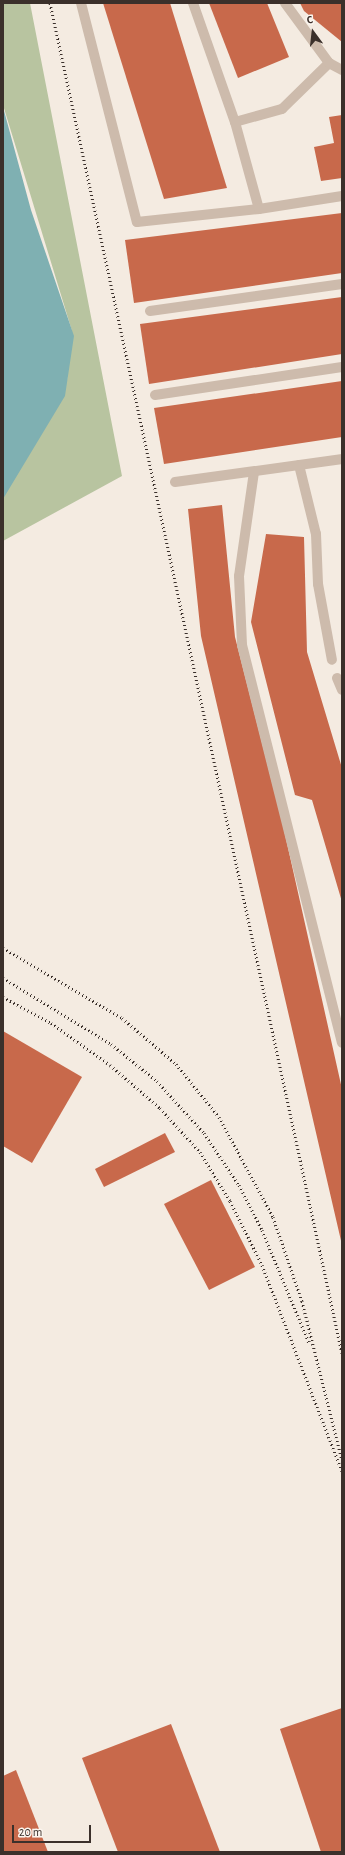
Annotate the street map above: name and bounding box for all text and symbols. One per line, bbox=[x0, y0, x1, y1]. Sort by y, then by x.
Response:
north arrow bbox=[293, 12, 333, 52]
text: С bbox=[305, 14, 314, 26]
scale bar bbox=[14, 1817, 93, 1843]
text: 20 m bbox=[19, 1826, 42, 1838]

